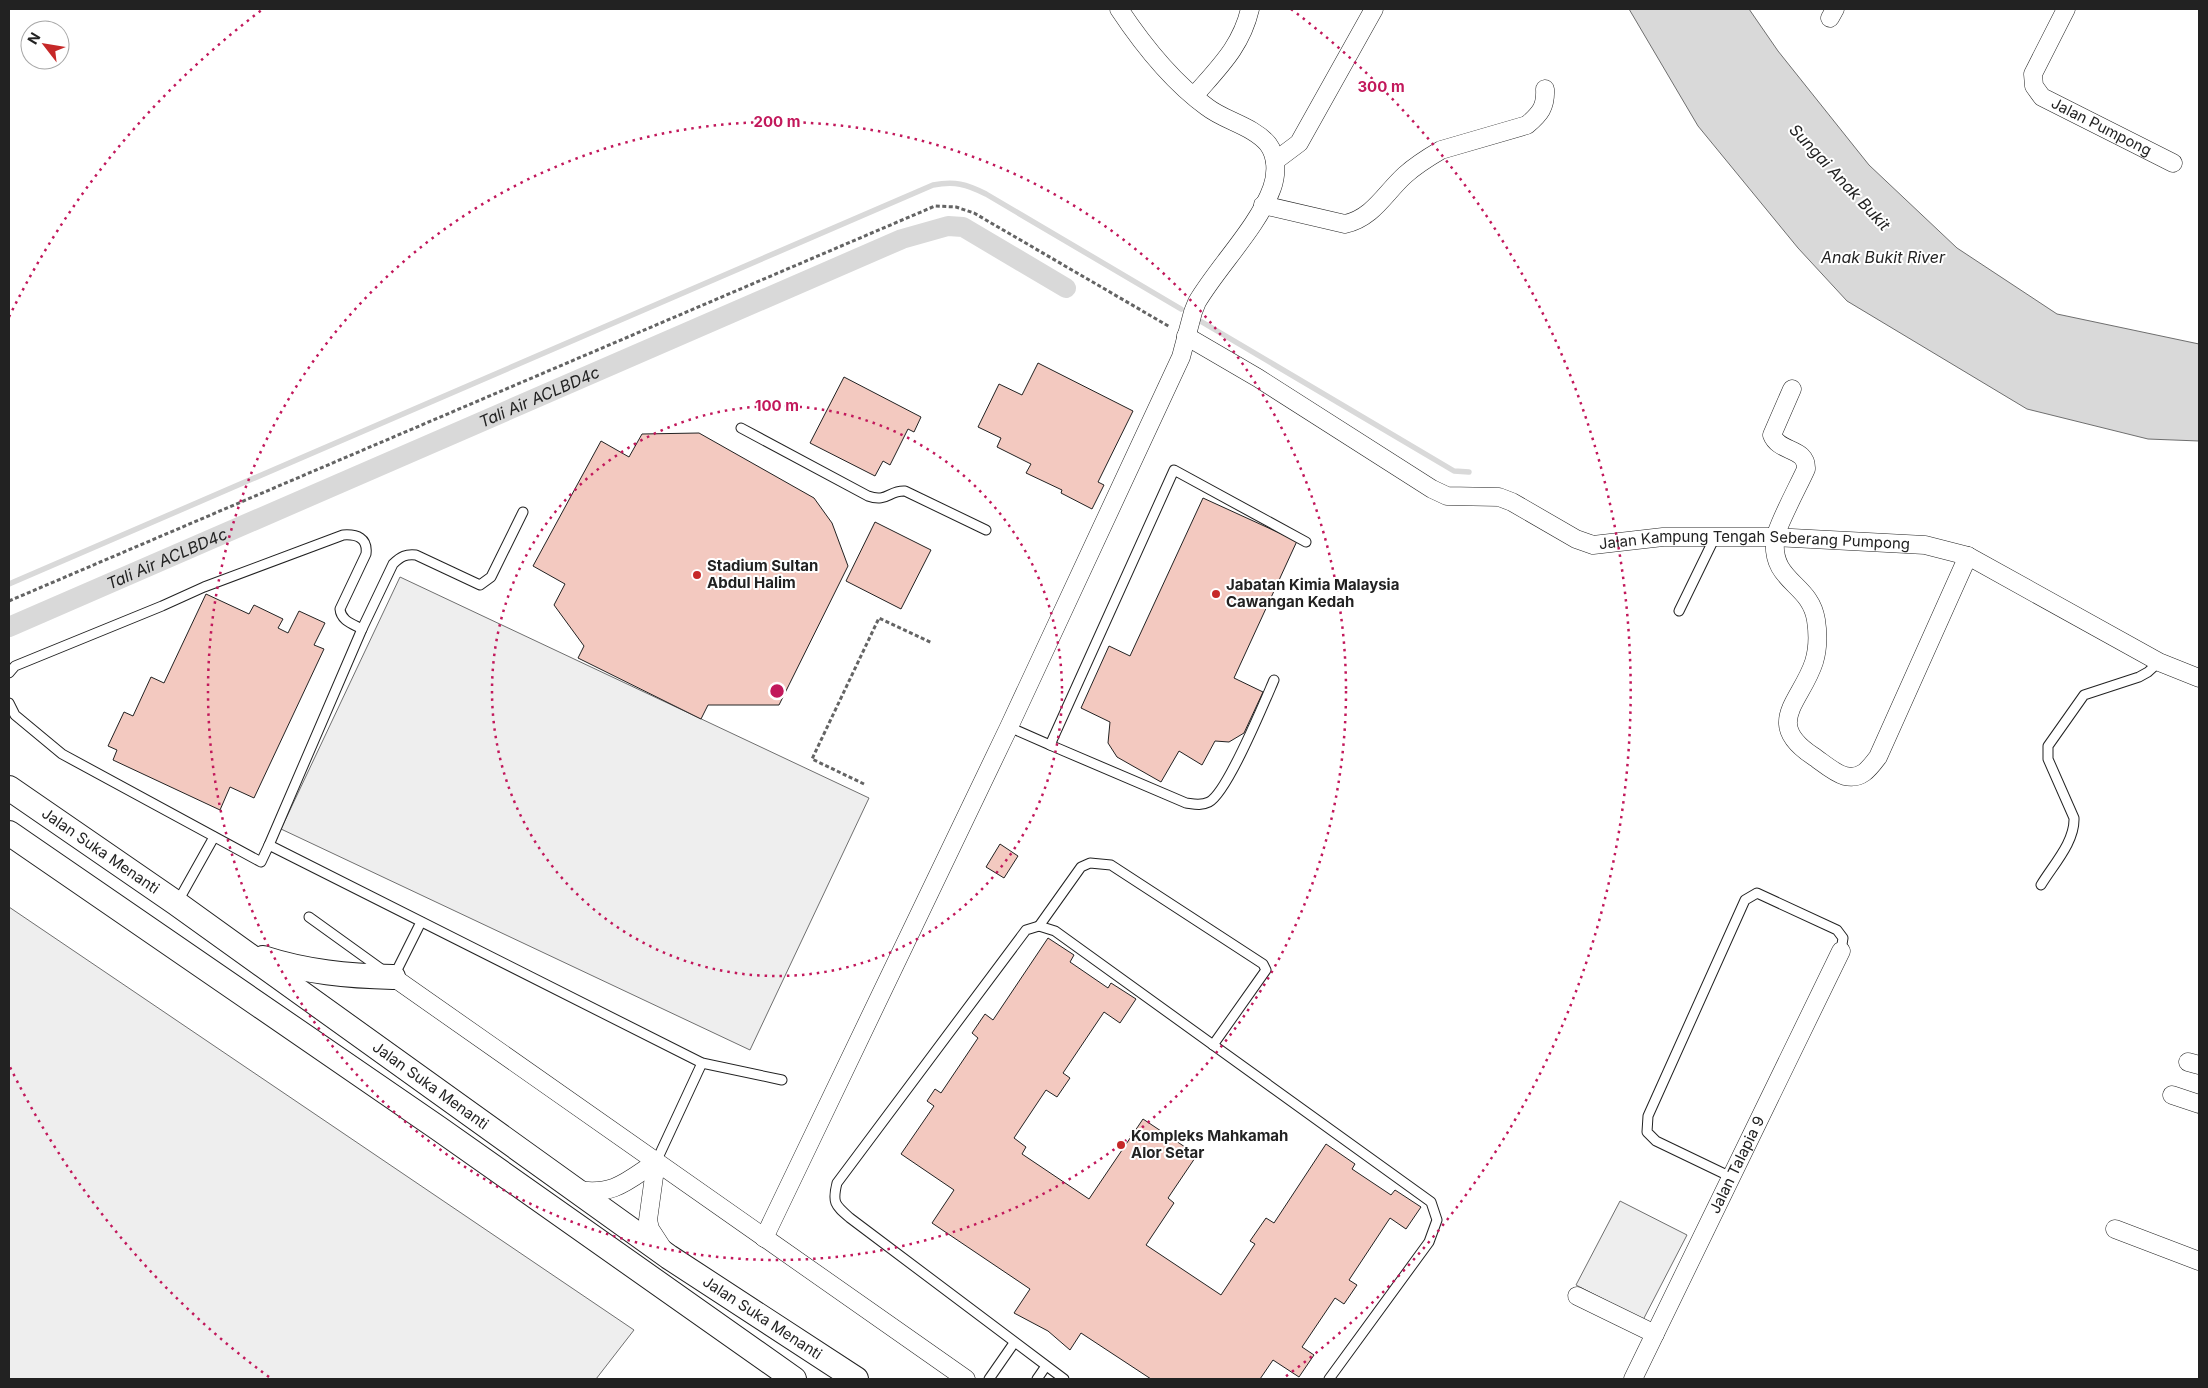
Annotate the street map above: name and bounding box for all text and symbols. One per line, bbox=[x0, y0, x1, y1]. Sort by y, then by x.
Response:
north arrow bbox=[20, 20, 70, 70]
text: N bbox=[23, 29, 43, 47]
text: 300 m bbox=[1357, 77, 1405, 96]
street label: Jalan Pumpong bbox=[2048, 93, 2155, 160]
text: 200 m bbox=[754, 112, 800, 131]
water label: Sungai Anak Bukit bbox=[1785, 119, 1895, 235]
water label: Anak Bukit River bbox=[1820, 247, 1946, 267]
water label: Tali Air ACLBD4c bbox=[476, 362, 602, 432]
text: 100 m bbox=[755, 396, 799, 415]
water label: Tali Air ACLBD4c bbox=[103, 523, 230, 593]
street label: Jalan Kampung Tengah Seberang Pumpong bbox=[1598, 527, 1911, 553]
place label: Stadium Sultan Abdul Halim bbox=[707, 556, 818, 592]
marker: Stadium Sultan Abdul Halim bbox=[691, 569, 703, 581]
place label: Jabatan Kimia Malaysia Cawangan Kedah bbox=[1226, 575, 1399, 611]
marker: Jabatan Kimia Malaysia Cawangan Kedah bbox=[1210, 588, 1222, 600]
centre of rings bbox=[768, 682, 786, 700]
street label: Jalan Suka Menanti bbox=[38, 803, 163, 898]
street label: Jalan Suka Menanti bbox=[369, 1037, 493, 1133]
street label: Jalan Talapia 9 bbox=[1705, 1113, 1768, 1217]
place label: Kompleks Mahkamah Alor Setar bbox=[1131, 1126, 1288, 1162]
marker: Kompleks Mahkamah Alor Setar bbox=[1115, 1139, 1127, 1151]
street label: Jalan Suka Menanti bbox=[699, 1272, 826, 1363]

